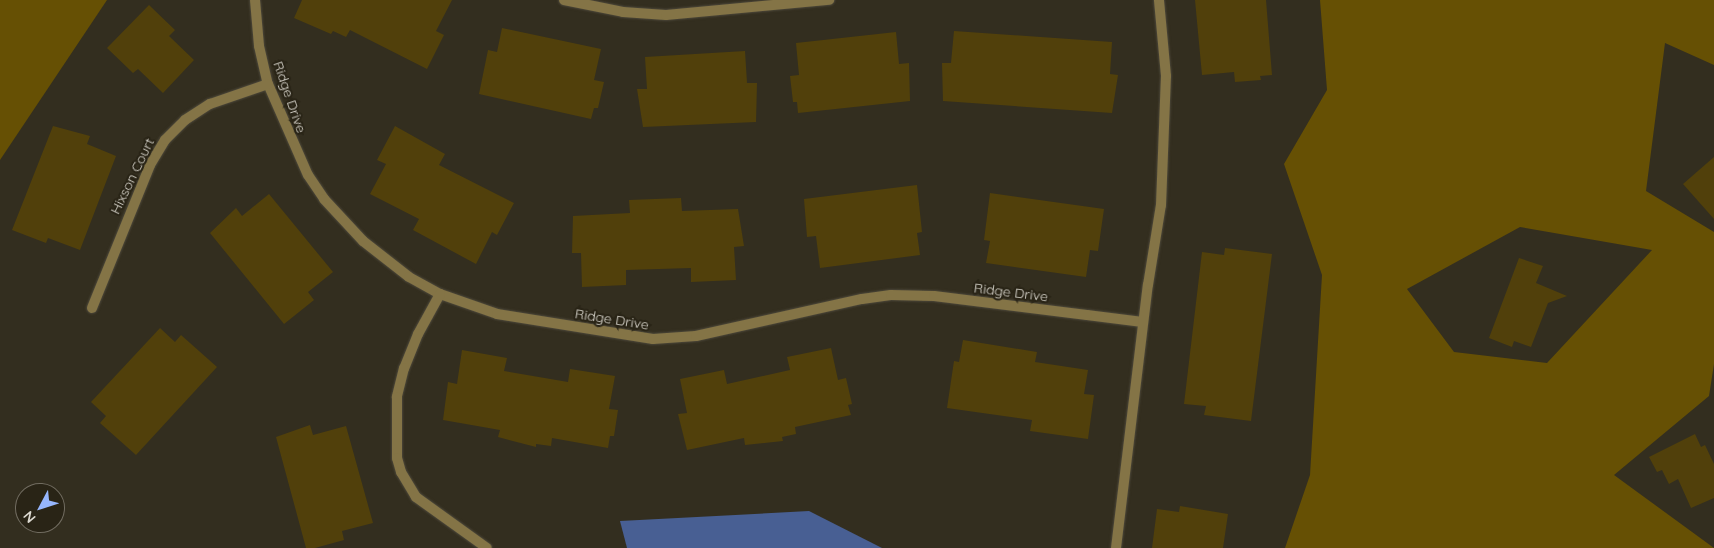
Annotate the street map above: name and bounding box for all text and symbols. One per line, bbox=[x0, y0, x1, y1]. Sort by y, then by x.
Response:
street label: Ridge Drive bbox=[270, 59, 310, 135]
street label: Hixson Court bbox=[106, 135, 158, 217]
street label: Ridge Drive bbox=[973, 279, 1049, 305]
street label: Ridge Drive bbox=[574, 305, 650, 333]
north arrow bbox=[15, 483, 65, 533]
text: N bbox=[19, 507, 39, 527]

